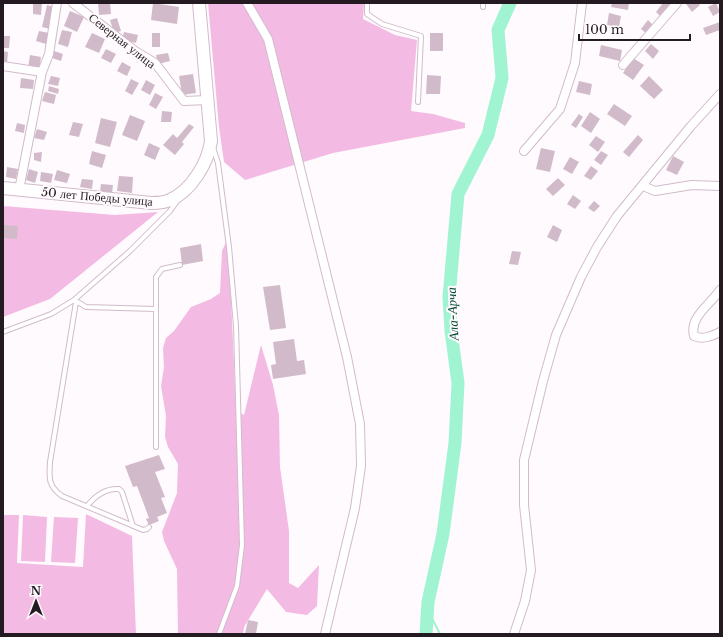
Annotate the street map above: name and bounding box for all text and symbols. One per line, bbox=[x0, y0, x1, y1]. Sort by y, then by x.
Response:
street label: Северная улица bbox=[86, 10, 159, 72]
scale bar bbox=[579, 16, 690, 42]
text: 100 m bbox=[585, 22, 624, 37]
street label: 50 лет Победы улица bbox=[41, 184, 154, 209]
water label: Ала-Арча bbox=[443, 286, 462, 342]
north arrow bbox=[16, 581, 56, 621]
text: N bbox=[31, 584, 42, 598]

